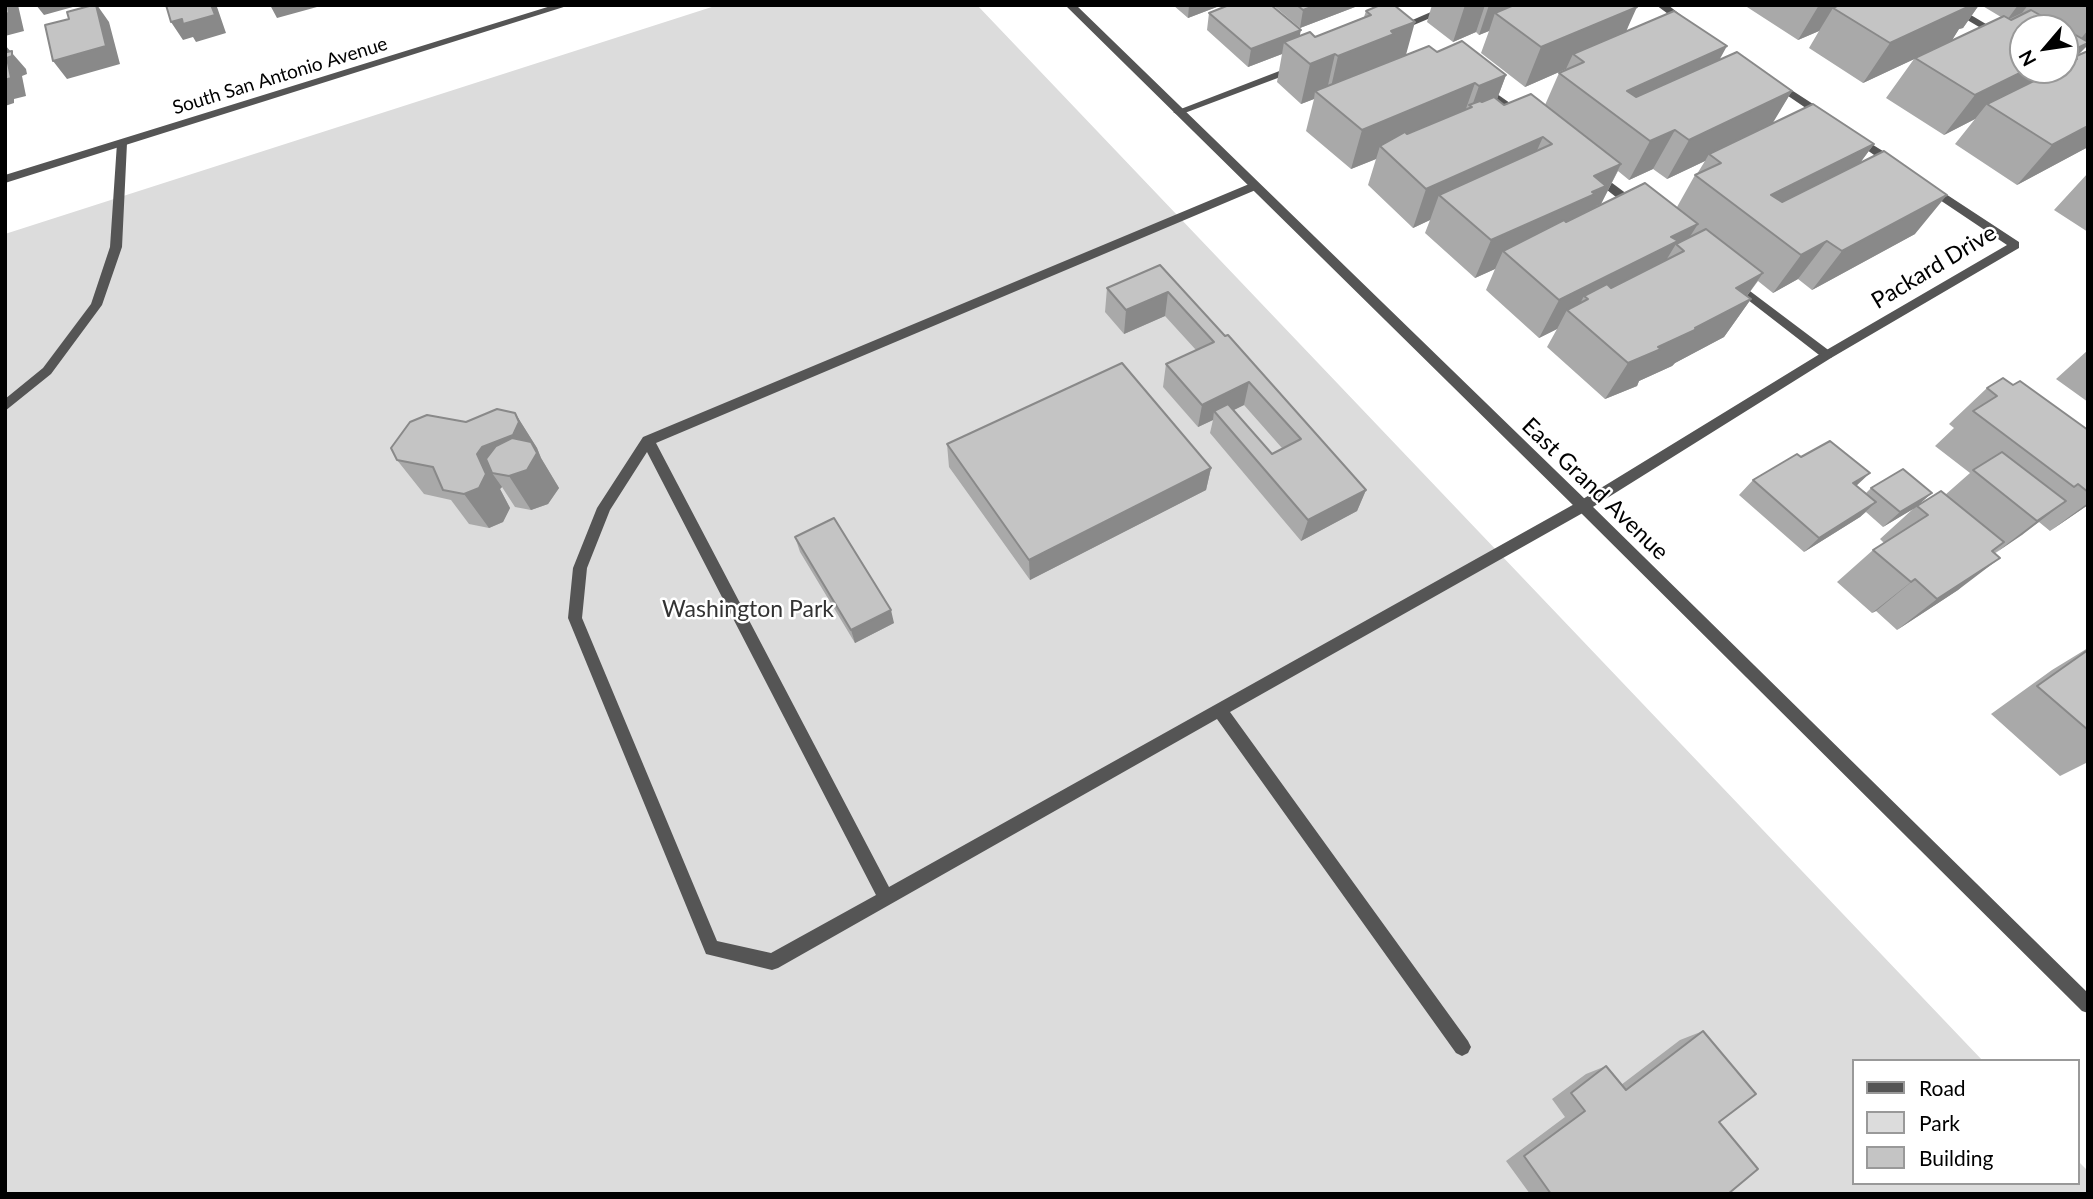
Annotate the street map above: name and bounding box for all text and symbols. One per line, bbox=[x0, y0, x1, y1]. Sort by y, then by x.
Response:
north arrow bbox=[2009, 14, 2079, 84]
street label: South San Antonio Avenue bbox=[170, 32, 390, 120]
text: N bbox=[2013, 46, 2041, 70]
street label: Packard Drive bbox=[1867, 219, 2001, 315]
street label: East Grand Avenue bbox=[1516, 412, 1674, 566]
park label: Washington Park bbox=[662, 596, 834, 624]
legend bbox=[1852, 1059, 2079, 1185]
text: Road bbox=[1919, 1075, 1966, 1100]
text: Park bbox=[1919, 1110, 1960, 1135]
text: Building bbox=[1919, 1145, 1994, 1170]

